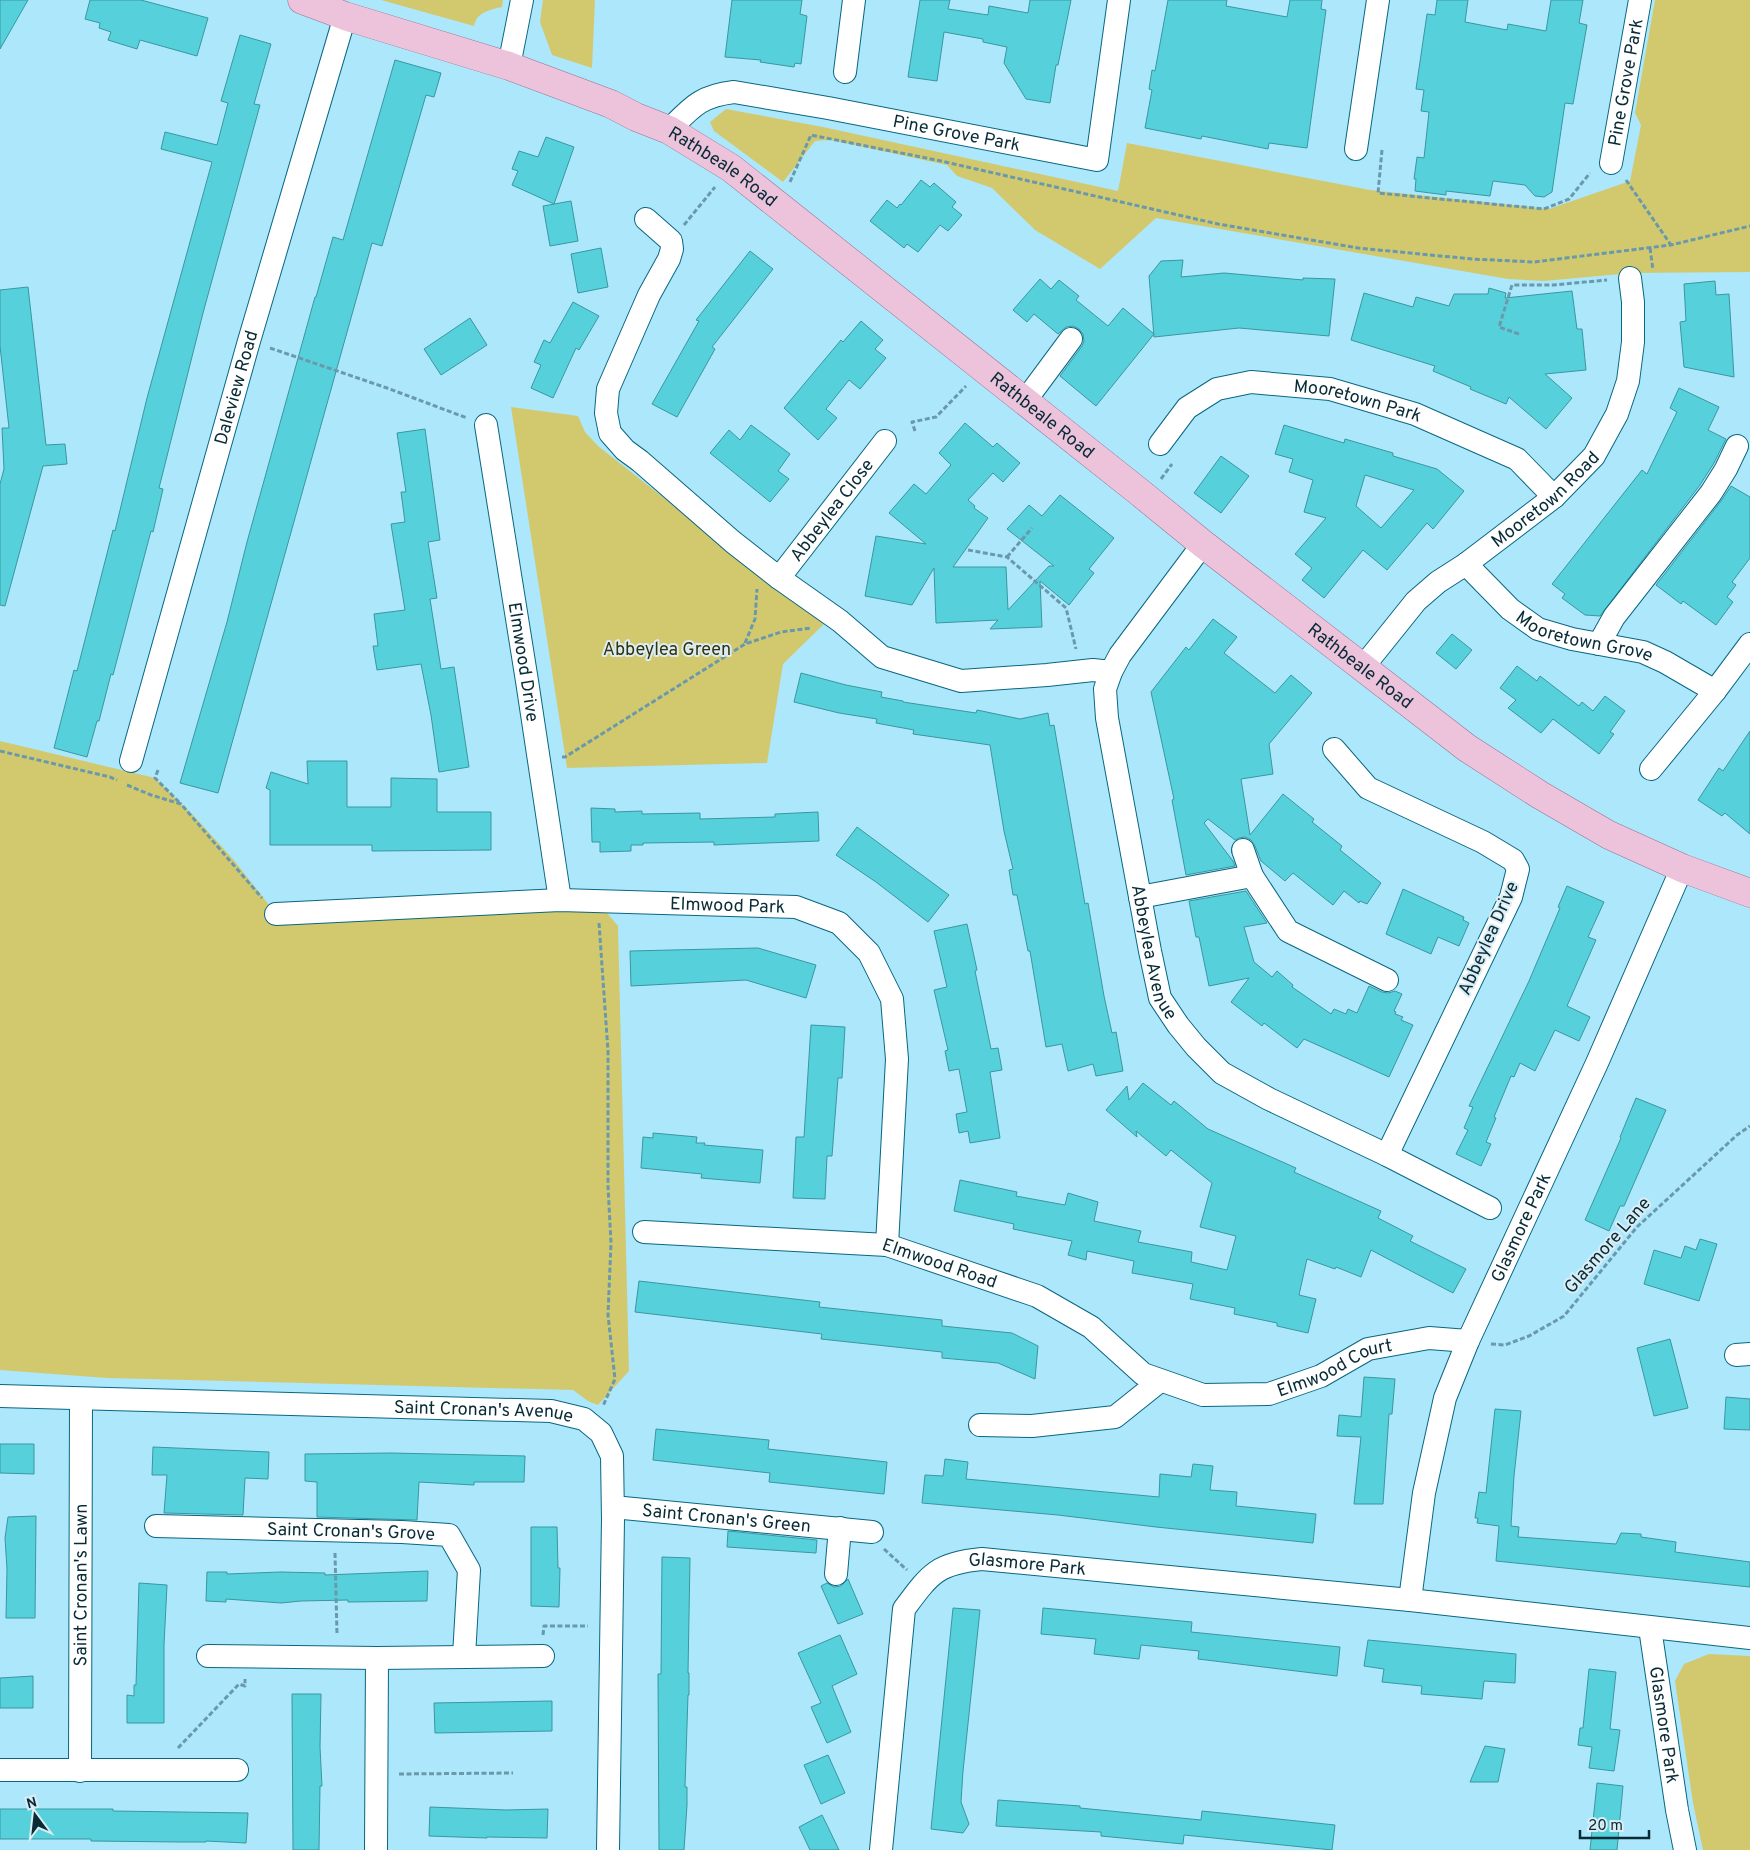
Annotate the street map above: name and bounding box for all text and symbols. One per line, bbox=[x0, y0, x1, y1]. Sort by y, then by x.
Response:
street label: Pine Grove Park bbox=[1604, 17, 1649, 148]
street label: Pine Grove Park bbox=[891, 111, 1022, 158]
street label: Rathbeale Road bbox=[663, 122, 781, 213]
street label: Daleview Road bbox=[210, 328, 264, 448]
street label: Rathbeale Road bbox=[984, 368, 1098, 465]
street label: Mooretown Park bbox=[1293, 376, 1425, 429]
street label: Mooretown Road bbox=[1487, 447, 1605, 554]
street label: Abbeylea Close bbox=[786, 455, 880, 567]
street label: Elmwood Drive bbox=[502, 601, 543, 724]
street label: Mooretown Grove bbox=[1510, 607, 1656, 668]
street label: Rathbeale Road bbox=[1302, 619, 1417, 715]
park label: Abbeylea Green bbox=[603, 639, 731, 662]
street label: Abbeylea Drive bbox=[1454, 878, 1525, 999]
street label: Abbeylea Avenue bbox=[1125, 883, 1181, 1025]
street label: Elmwood Park bbox=[669, 893, 786, 920]
street label: Glasmore Park bbox=[1487, 1170, 1557, 1286]
street label: Glasmore Lane bbox=[1560, 1193, 1656, 1299]
street label: Elmwood Road bbox=[879, 1234, 1000, 1295]
street label: Elmwood Court bbox=[1274, 1335, 1394, 1403]
street label: Saint Cronan's Avenue bbox=[393, 1397, 576, 1429]
street label: Saint Cronan's Green bbox=[641, 1500, 812, 1539]
street label: Saint Cronan's Lawn bbox=[70, 1503, 94, 1667]
street label: Saint Cronan's Grove bbox=[266, 1519, 436, 1547]
street label: Glasmore Park bbox=[967, 1549, 1087, 1582]
street label: Glasmore Park bbox=[1643, 1665, 1683, 1785]
north arrow bbox=[10, 1790, 60, 1840]
text: N bbox=[25, 1794, 39, 1813]
scale bar bbox=[1580, 1808, 1649, 1840]
text: 20 m bbox=[1588, 1817, 1623, 1836]

